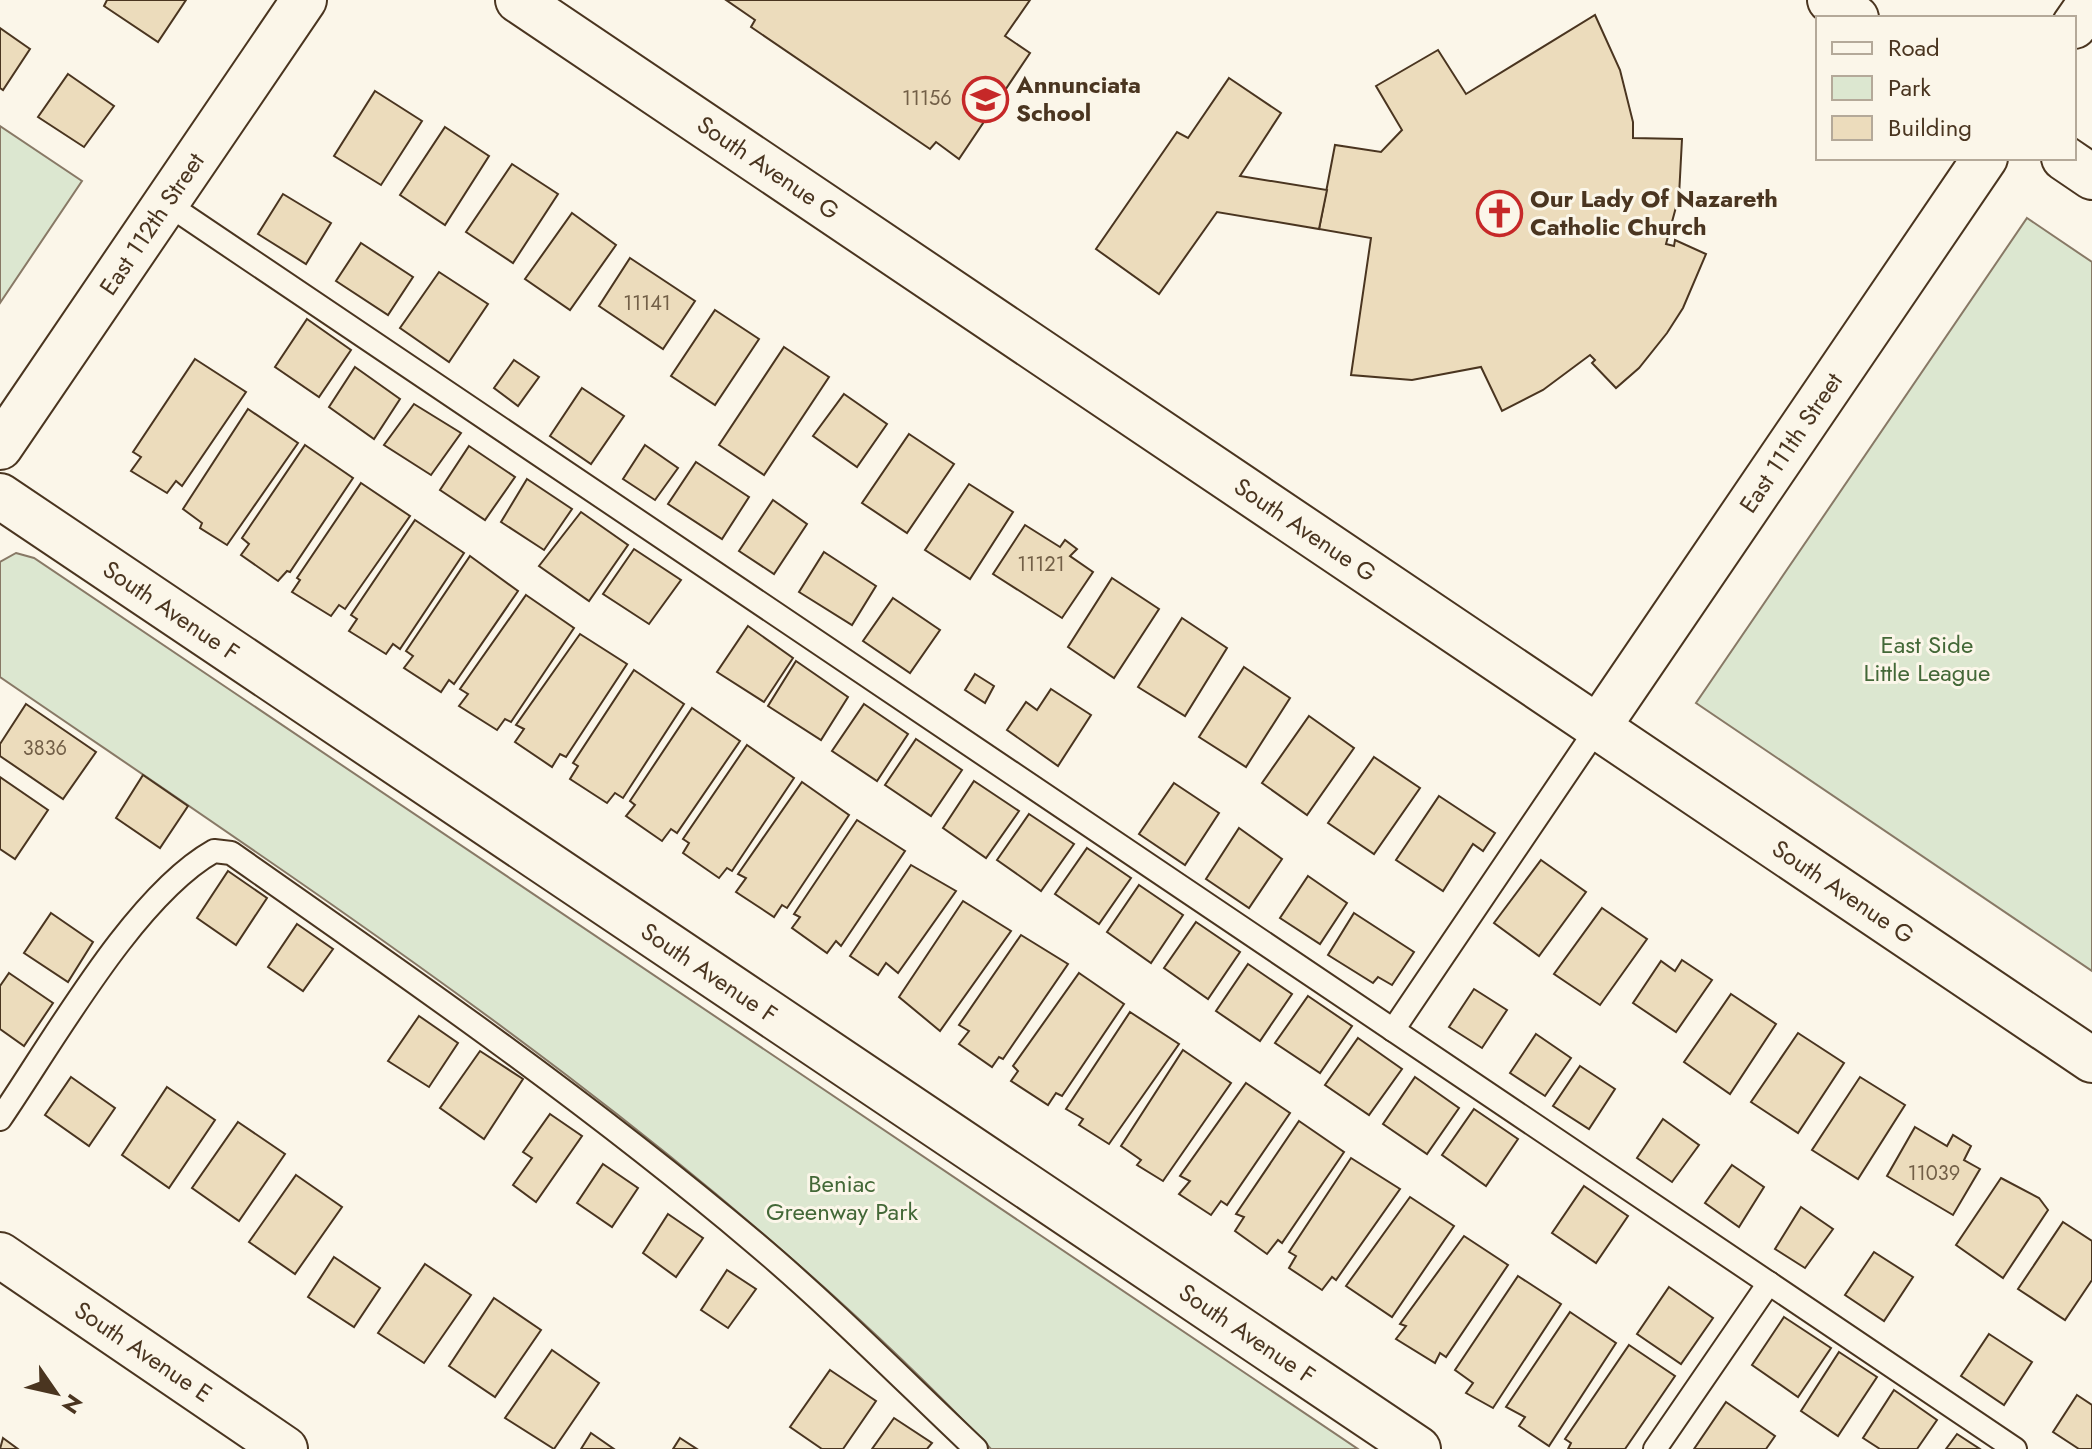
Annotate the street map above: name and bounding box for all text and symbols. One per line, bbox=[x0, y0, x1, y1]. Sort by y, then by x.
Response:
legend bbox=[1816, 16, 2076, 160]
text: Road bbox=[1888, 30, 1940, 65]
place label: Annunciata School bbox=[1015, 67, 1141, 130]
text: Park bbox=[1888, 70, 1931, 105]
school or university icon: Annunciata School bbox=[961, 75, 1009, 123]
house number: 11156 bbox=[902, 84, 952, 113]
street label: South Avenue G bbox=[690, 107, 846, 228]
text: Building bbox=[1888, 110, 1972, 145]
street label: East 112th Street bbox=[91, 145, 212, 302]
place label: Our Lady Of Nazareth Catholic Church bbox=[1530, 181, 1778, 244]
church icon: Our Lady Of Nazareth Catholic Church bbox=[1475, 189, 1523, 237]
house number: 11141 bbox=[623, 289, 671, 318]
street label: East 111th Street bbox=[1731, 365, 1851, 520]
street label: South Avenue G bbox=[1227, 469, 1383, 590]
house number: 11121 bbox=[1017, 550, 1065, 579]
street label: South Avenue F bbox=[96, 552, 247, 669]
park label: East Side Little League bbox=[1864, 627, 1990, 690]
house number: 3836 bbox=[23, 734, 67, 763]
street label: South Avenue G bbox=[1765, 831, 1921, 952]
street label: South Avenue F bbox=[634, 914, 785, 1031]
house number: 11039 bbox=[1908, 1159, 1960, 1188]
park label: Beniac Greenway Park bbox=[766, 1166, 918, 1229]
street label: South Avenue F bbox=[1172, 1275, 1323, 1392]
street label: South Avenue E bbox=[67, 1292, 219, 1411]
north arrow bbox=[16, 1353, 96, 1433]
text: N bbox=[54, 1388, 91, 1420]

